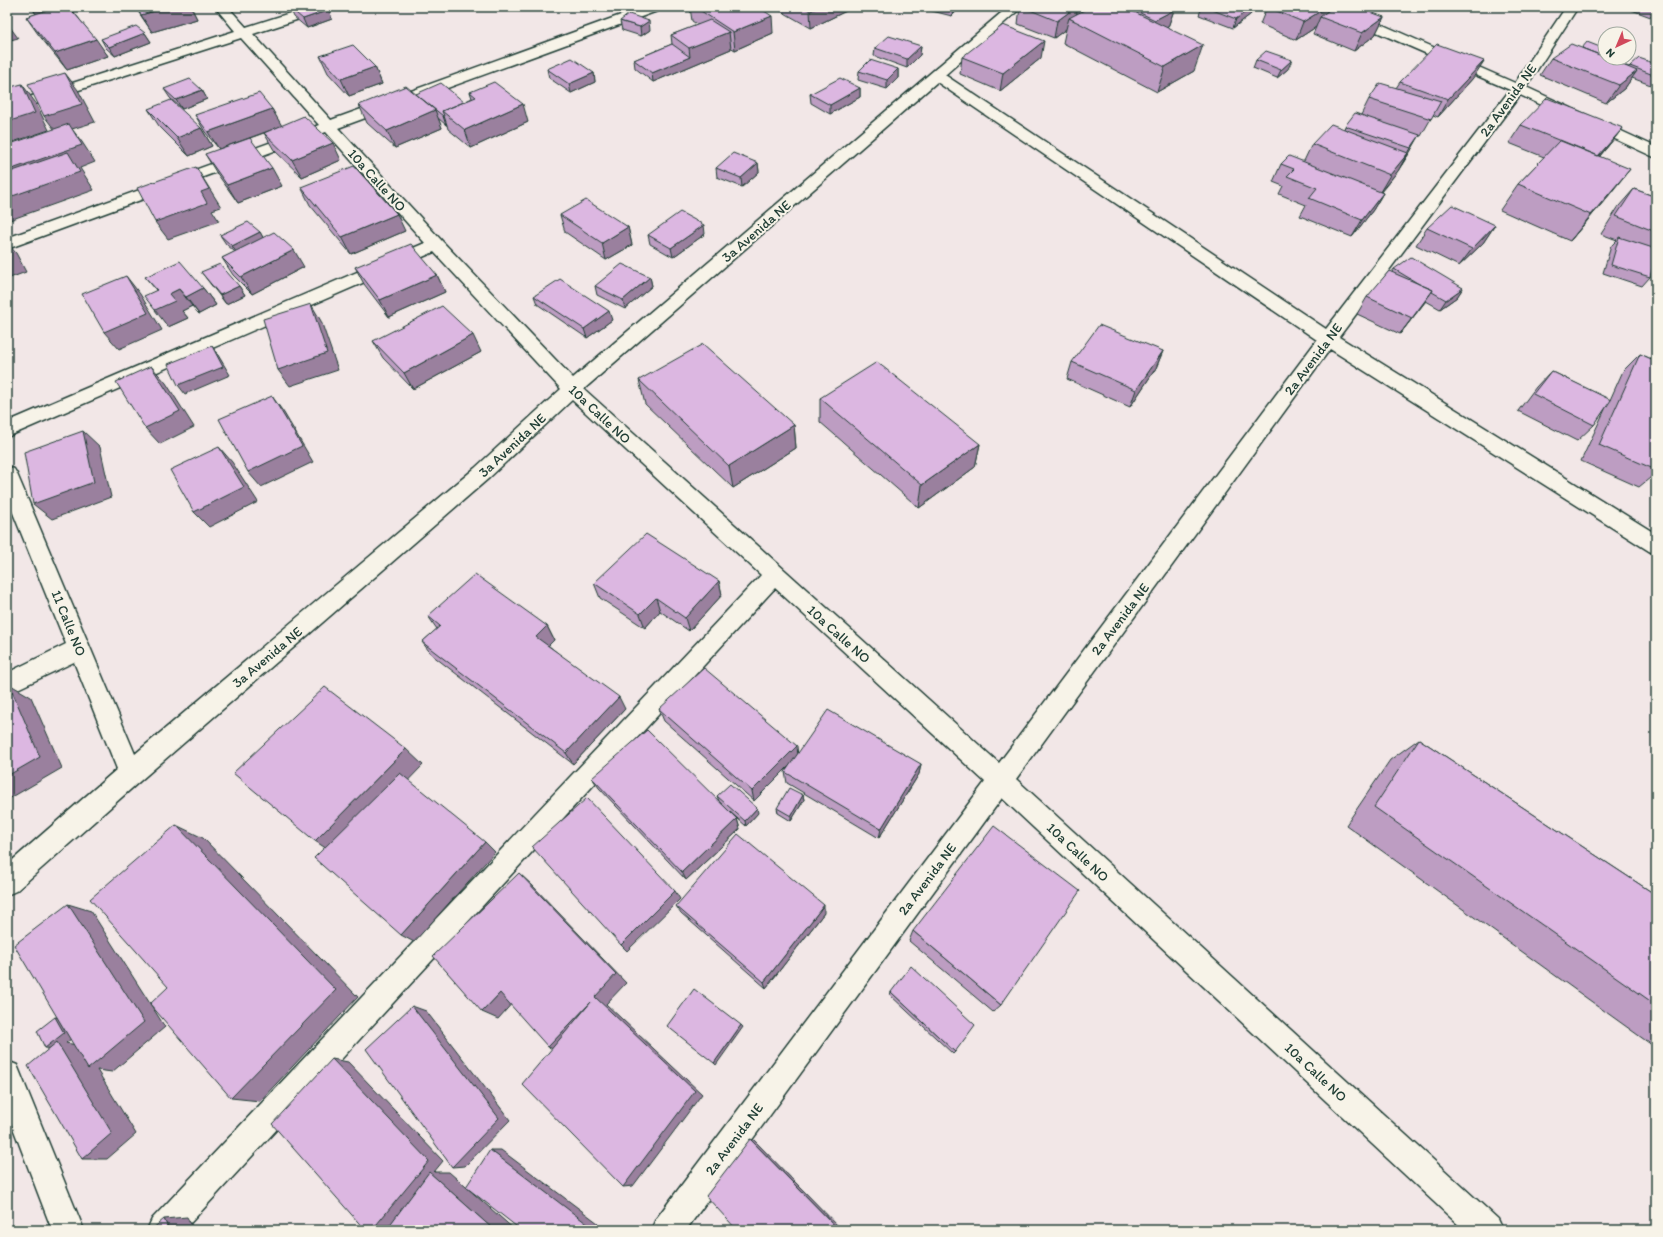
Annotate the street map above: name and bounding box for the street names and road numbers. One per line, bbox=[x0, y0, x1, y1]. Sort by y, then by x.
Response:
street label: 2a Avenida NE bbox=[1476, 60, 1541, 140]
street label: 10a Calle NO bbox=[344, 145, 409, 215]
street label: 3a Avenida NE bbox=[718, 197, 795, 266]
street label: 2a Avenida NE bbox=[1281, 320, 1346, 399]
street label: 10a Calle NO bbox=[565, 381, 634, 447]
street label: 3a Avenida NE bbox=[475, 410, 550, 481]
street label: 2a Avenida NE bbox=[1088, 580, 1153, 659]
street label: 11 Calle NO bbox=[48, 588, 89, 659]
street label: 10a Calle NO bbox=[804, 602, 874, 667]
street label: 3a Avenida NE bbox=[229, 623, 306, 692]
street label: 10a Calle NO bbox=[1043, 819, 1112, 885]
street label: 2a Avenida NE bbox=[895, 840, 960, 919]
street label: 10a Calle NO bbox=[1281, 1039, 1350, 1105]
street label: 2a Avenida NE bbox=[702, 1100, 767, 1179]

